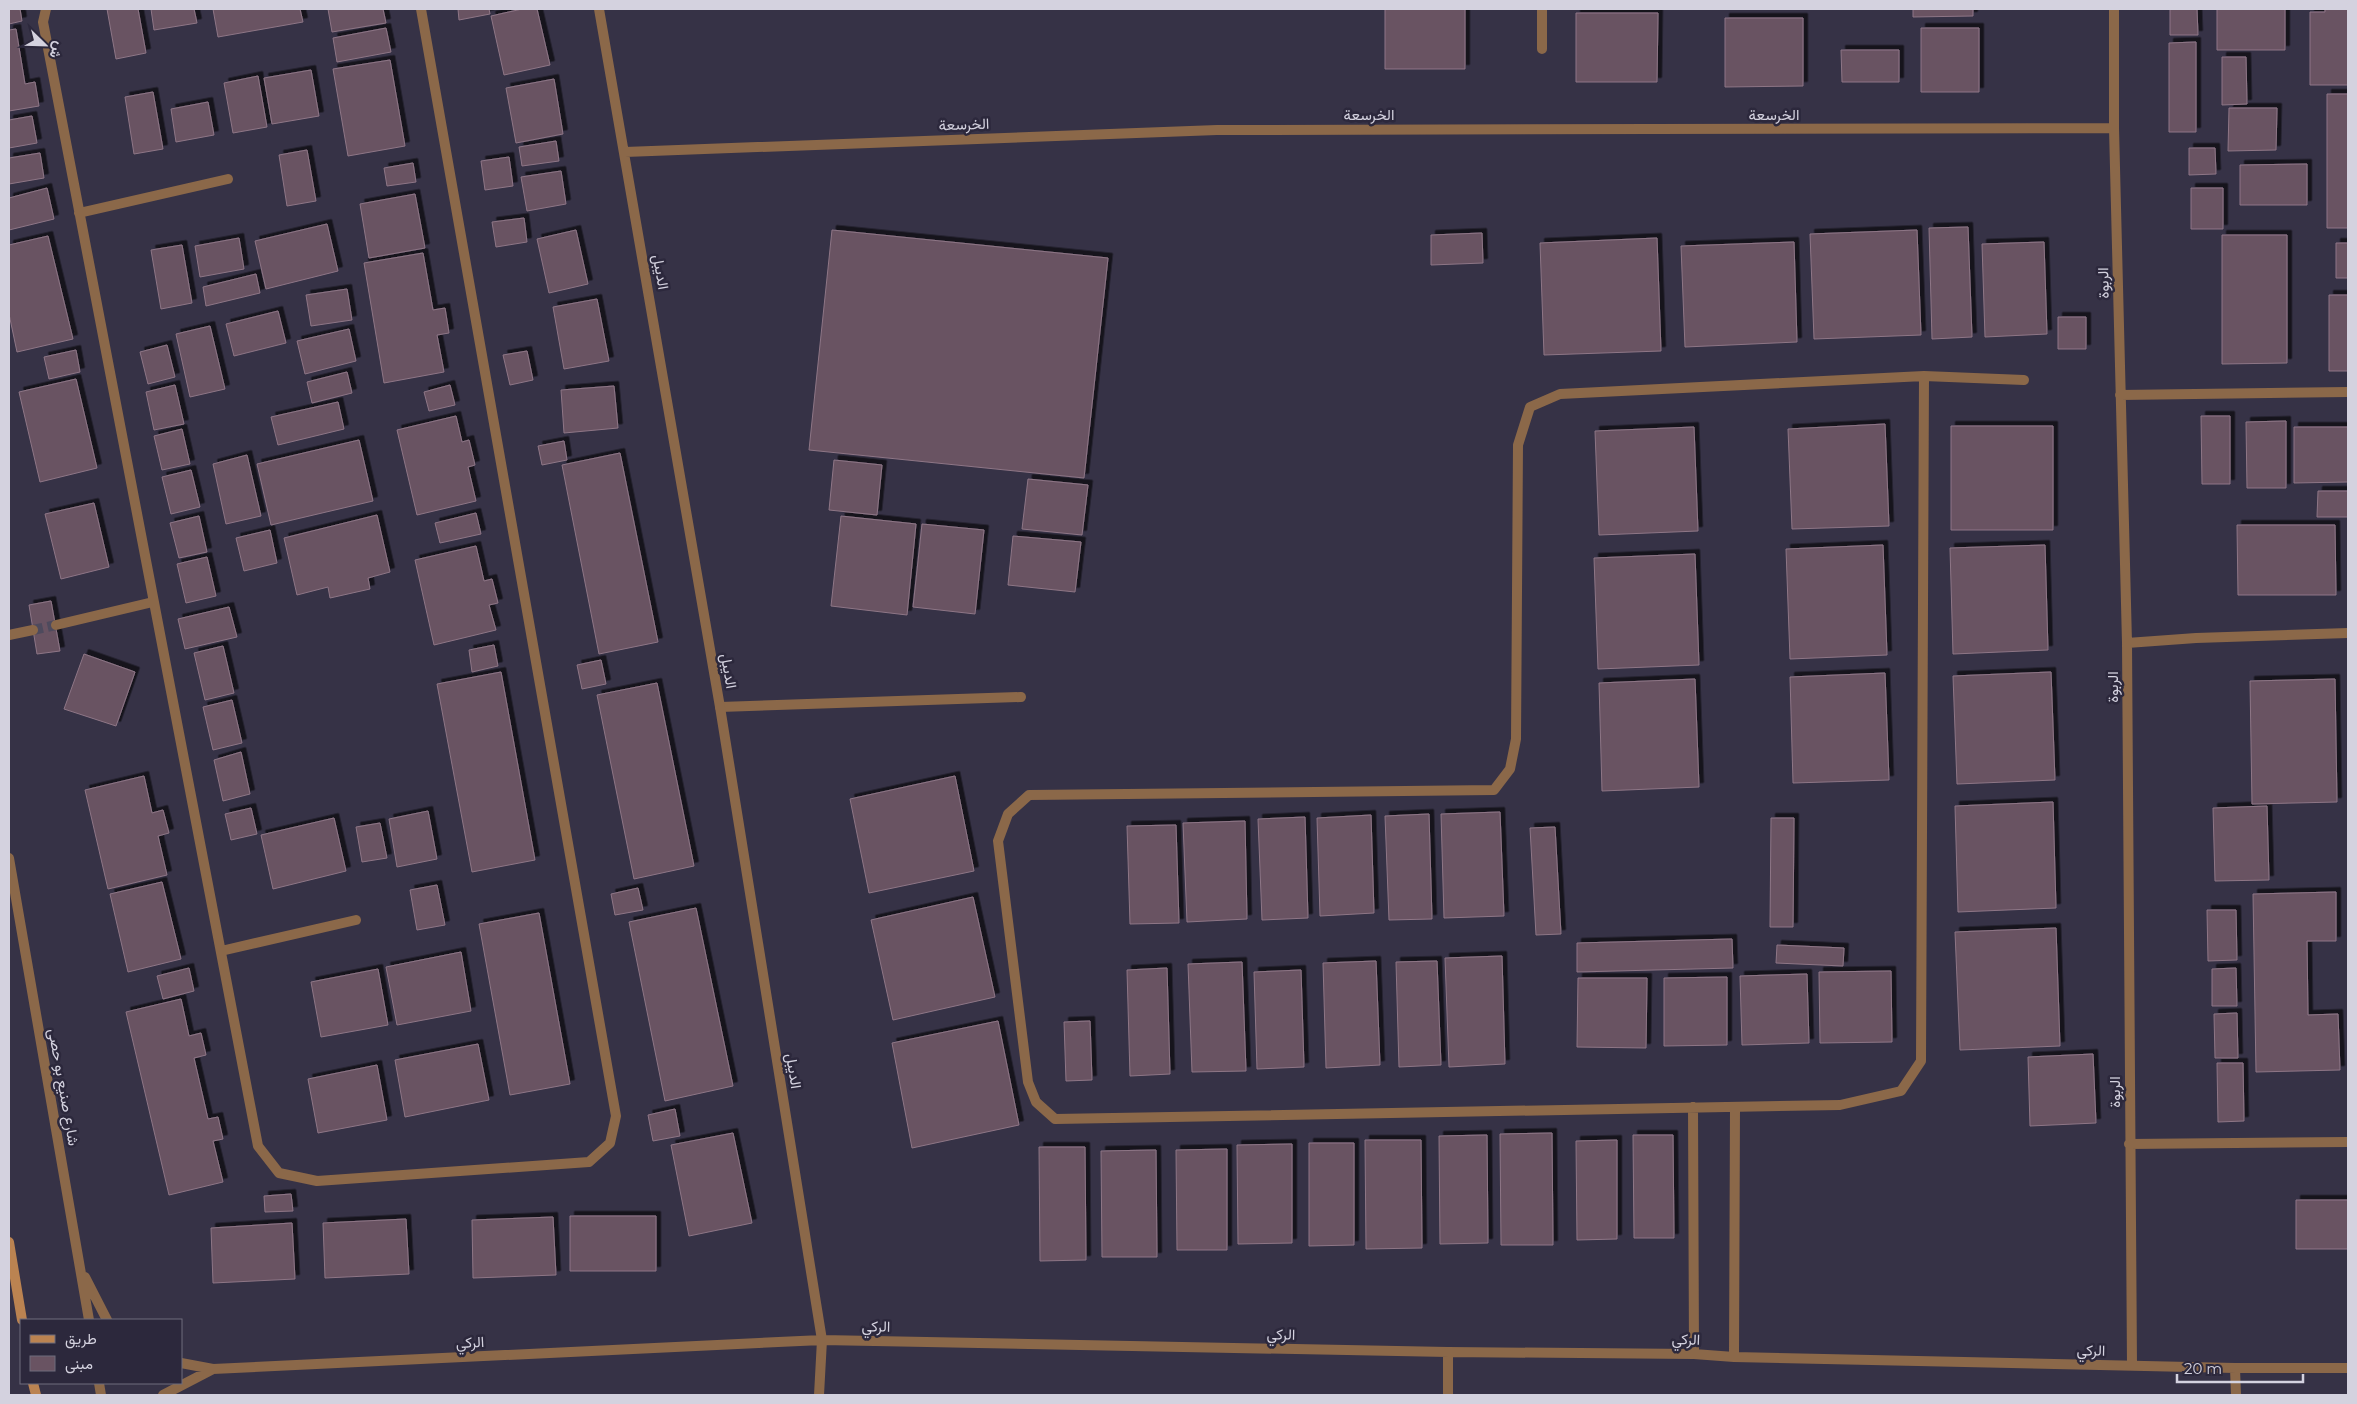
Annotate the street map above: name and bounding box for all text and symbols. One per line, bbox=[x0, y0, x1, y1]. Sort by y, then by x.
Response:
north arrow bbox=[20, 20, 70, 70]
text: ش bbox=[45, 39, 69, 61]
street label: الخرسعة bbox=[1344, 105, 1394, 124]
street label: الخرسعة bbox=[1749, 105, 1799, 124]
street label: الخرسعة bbox=[938, 114, 990, 134]
street label: الديبل bbox=[649, 253, 673, 291]
street label: الربوة bbox=[2093, 267, 2113, 299]
street label: الديبل bbox=[717, 652, 741, 690]
street label: الربوة bbox=[2103, 671, 2122, 703]
street label: شارع صنيع بو حصى bbox=[42, 1027, 84, 1148]
street label: الديبل bbox=[782, 1052, 806, 1090]
street label: الربوة bbox=[2105, 1076, 2124, 1108]
street label: الركي bbox=[861, 1316, 890, 1340]
legend bbox=[20, 1319, 182, 1384]
street label: الركي bbox=[1266, 1324, 1295, 1348]
text: طريق bbox=[65, 1329, 97, 1349]
street label: الركي bbox=[1671, 1329, 1701, 1353]
street label: الركي bbox=[455, 1332, 485, 1356]
street label: الركي bbox=[2076, 1340, 2105, 1364]
scale bar bbox=[2177, 1352, 2303, 1384]
text: مبنى bbox=[65, 1354, 93, 1374]
text: 20 m bbox=[2184, 1359, 2222, 1378]

